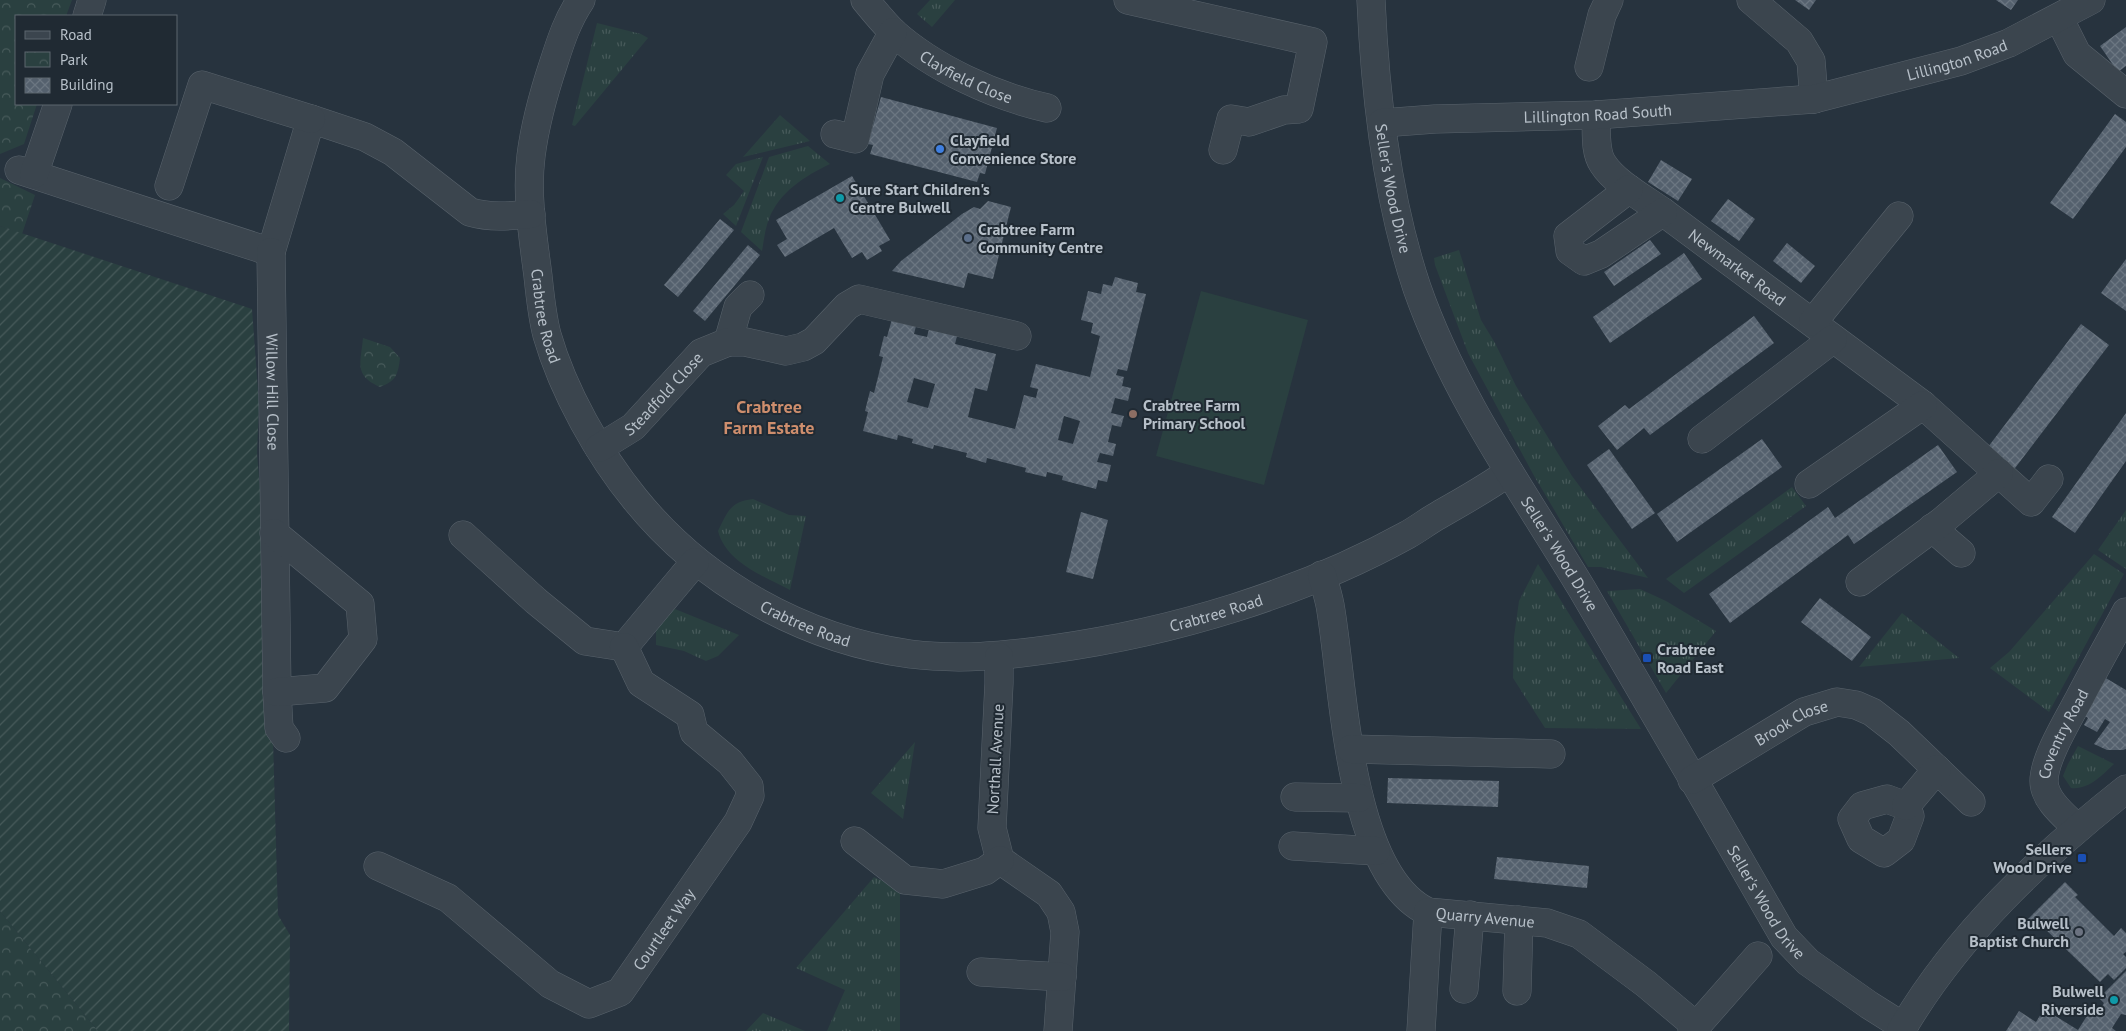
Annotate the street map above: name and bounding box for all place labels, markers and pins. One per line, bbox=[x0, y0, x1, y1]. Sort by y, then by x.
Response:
place label: Clayfield Convenience Store bbox=[950, 130, 1076, 168]
marker: Clayfield Convenience Store bbox=[934, 143, 946, 155]
place label: Sure Start Children's Centre Bulwell bbox=[850, 179, 990, 217]
marker: Sure Start Children's Centre Bulwell bbox=[834, 192, 846, 204]
place label: Crabtree Farm Community Centre bbox=[978, 219, 1103, 257]
marker: Crabtree Farm Community Centre bbox=[962, 232, 974, 244]
place label: Crabtree Farm Primary School bbox=[1143, 395, 1245, 433]
marker: Crabtree Farm Primary School bbox=[1127, 408, 1139, 420]
place label: Crabtree Road East bbox=[1657, 639, 1724, 677]
marker: Crabtree Road East bbox=[1641, 652, 1653, 664]
place label: Sellers Wood Drive bbox=[1993, 839, 2072, 877]
marker: Sellers Wood Drive bbox=[2076, 852, 2088, 864]
place label: Bulwell Baptist Church bbox=[1969, 913, 2069, 951]
marker: Bulwell Baptist Church bbox=[2073, 926, 2085, 938]
place label: Bulwell Riverside bbox=[2041, 981, 2104, 1019]
marker: Bulwell Riverside bbox=[2108, 994, 2120, 1006]

